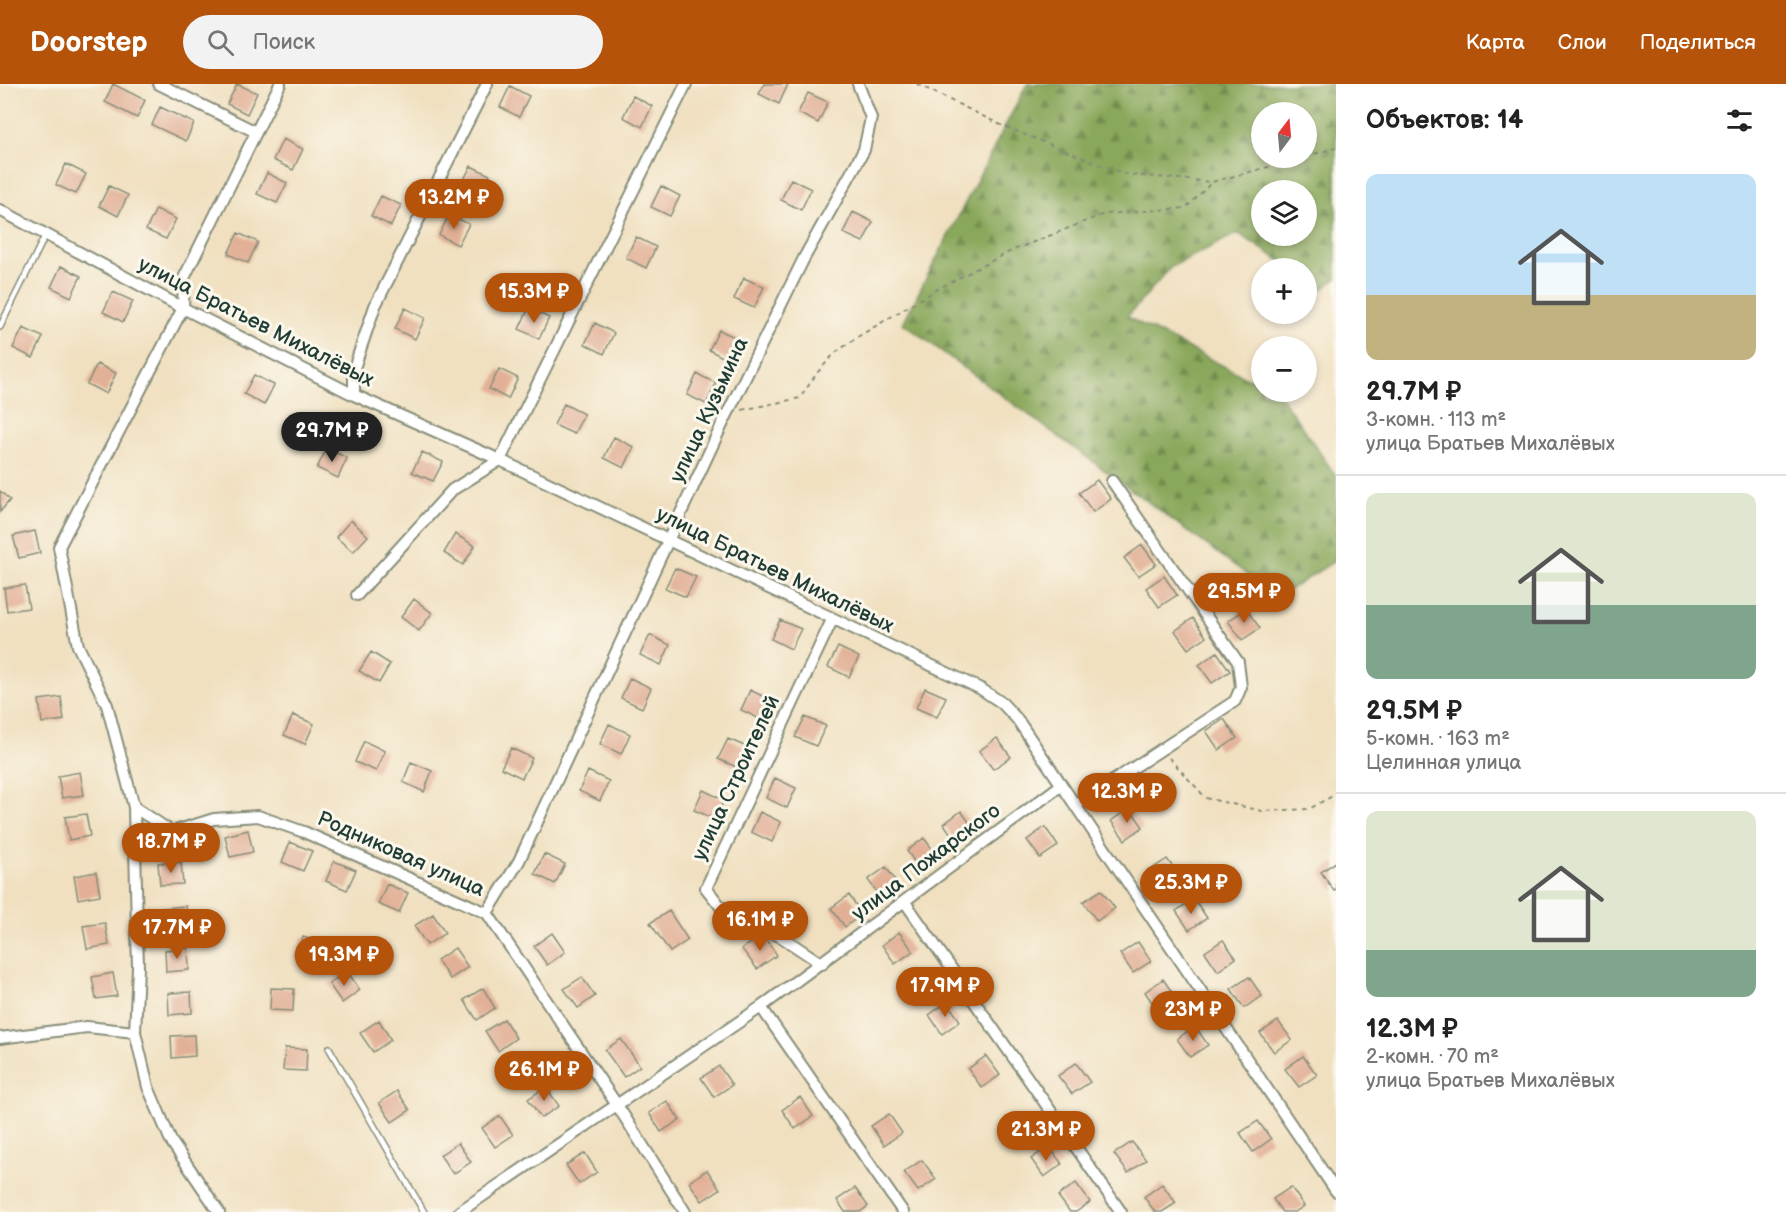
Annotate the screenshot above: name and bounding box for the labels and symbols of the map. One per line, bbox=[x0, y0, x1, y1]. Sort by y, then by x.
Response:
north arrow bbox=[1251, 102, 1317, 168]
pin: 13.2M ₽ bbox=[399, 179, 509, 230]
street label: улица Братьев Михалёвых bbox=[134, 252, 378, 393]
pin: 15.3M ₽ bbox=[479, 273, 589, 324]
street label: улица Кузьмина bbox=[664, 333, 754, 487]
pin: 29.7M ₽ bbox=[277, 412, 387, 463]
street label: улица Братьев Михалёвых bbox=[652, 502, 898, 639]
pin: 29.5M ₽ bbox=[1189, 573, 1299, 624]
street label: улица Строителей bbox=[687, 691, 785, 865]
pin: 12.3M ₽ bbox=[1072, 773, 1182, 824]
street label: улица Пожарского bbox=[847, 798, 1005, 926]
street label: Родниковая улица bbox=[313, 806, 489, 902]
pin: 18.7M ₽ bbox=[116, 823, 226, 874]
pin: 25.3M ₽ bbox=[1136, 864, 1246, 915]
pin: 16.1M ₽ bbox=[705, 901, 815, 952]
pin: 17.7M ₽ bbox=[122, 909, 232, 960]
pin: 19.3M ₽ bbox=[289, 936, 399, 987]
pin: 17.9M ₽ bbox=[890, 967, 1000, 1018]
pin: 23M ₽ bbox=[1151, 991, 1235, 1042]
pin: 26.1M ₽ bbox=[489, 1051, 599, 1102]
pin: 21.3M ₽ bbox=[991, 1111, 1101, 1162]

